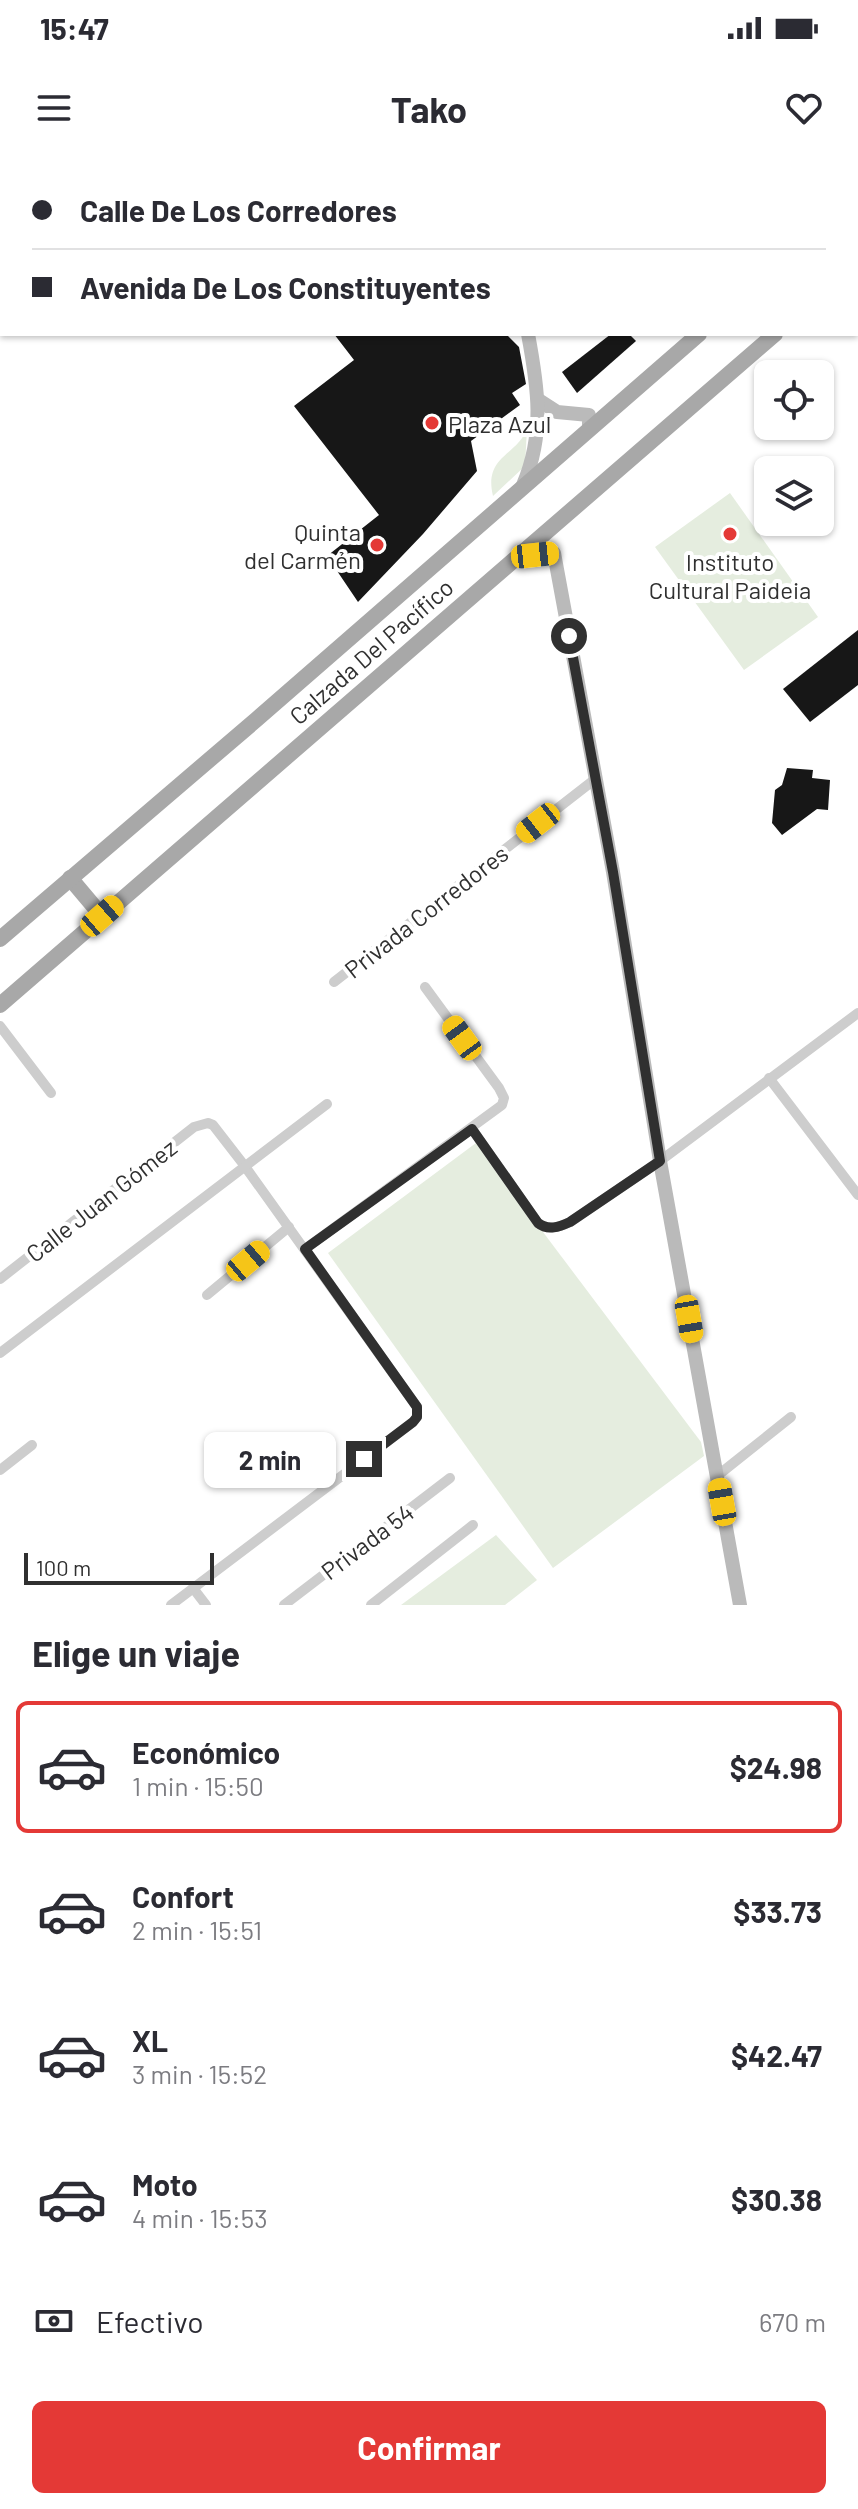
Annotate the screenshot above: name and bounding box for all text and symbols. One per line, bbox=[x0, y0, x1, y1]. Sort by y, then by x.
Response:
text: 15:47 bbox=[40, 10, 109, 46]
icon: menu bbox=[32, 86, 76, 130]
icon: heart bbox=[782, 86, 826, 130]
text: Tako bbox=[391, 87, 467, 130]
text: Calle De Los Corredores bbox=[80, 192, 397, 228]
text: Avenida De Los Constituyentes bbox=[80, 269, 491, 305]
map controls bbox=[754, 360, 834, 536]
button: locate bbox=[754, 360, 834, 440]
place label: Plaza Azul bbox=[448, 409, 551, 438]
marker: Plaza Azul bbox=[423, 414, 441, 432]
button: layers bbox=[754, 456, 834, 536]
place label: Quinta del Carmén bbox=[244, 517, 361, 574]
marker: Instituto Cultural Paideia bbox=[721, 525, 739, 543]
marker: Quinta del Carmén bbox=[368, 536, 386, 554]
car bbox=[510, 541, 560, 569]
place label: Instituto Cultural Paideia bbox=[649, 547, 811, 604]
street label: Calzada Del Pacífico bbox=[283, 572, 459, 730]
route start bbox=[551, 618, 587, 654]
car bbox=[512, 799, 564, 847]
street label: Privada Corredores bbox=[339, 838, 513, 984]
car bbox=[76, 891, 128, 941]
car bbox=[438, 1012, 486, 1064]
street label: Calle Juan Gómez bbox=[20, 1132, 182, 1268]
car bbox=[222, 1236, 274, 1286]
car bbox=[673, 1293, 705, 1345]
callout: 2 min bbox=[204, 1431, 336, 1487]
route end bbox=[346, 1441, 382, 1477]
text: 2 min bbox=[239, 1444, 301, 1475]
car bbox=[706, 1476, 738, 1528]
street label: Privada 54 bbox=[315, 1497, 419, 1585]
scale bar bbox=[24, 1549, 214, 1585]
text: 100 m bbox=[36, 1554, 91, 1580]
text: Elige un viaje bbox=[32, 1631, 240, 1674]
icon: car bbox=[36, 1731, 108, 1803]
text: Económico bbox=[132, 1734, 280, 1770]
text: $24.98 bbox=[730, 1749, 822, 1785]
text: 1 min · 15:50 bbox=[132, 1770, 264, 1801]
icon: car bbox=[36, 1875, 108, 1947]
text: Confort bbox=[132, 1878, 234, 1914]
text: $33.73 bbox=[733, 1893, 822, 1929]
text: 2 min · 15:51 bbox=[132, 1914, 262, 1945]
icon: car bbox=[36, 2019, 108, 2091]
text: XL bbox=[132, 2022, 168, 2058]
text: $42.47 bbox=[731, 2037, 822, 2073]
text: 3 min · 15:52 bbox=[132, 2058, 267, 2089]
icon: car bbox=[36, 2163, 108, 2235]
text: Moto bbox=[132, 2166, 198, 2202]
text: $30.38 bbox=[731, 2181, 822, 2217]
text: 4 min · 15:53 bbox=[132, 2202, 268, 2233]
icon: cash bbox=[32, 2299, 76, 2343]
text: Efectivo bbox=[96, 2303, 204, 2339]
text: 670 m bbox=[759, 2306, 826, 2337]
button: Confirmar bbox=[32, 2401, 826, 2493]

